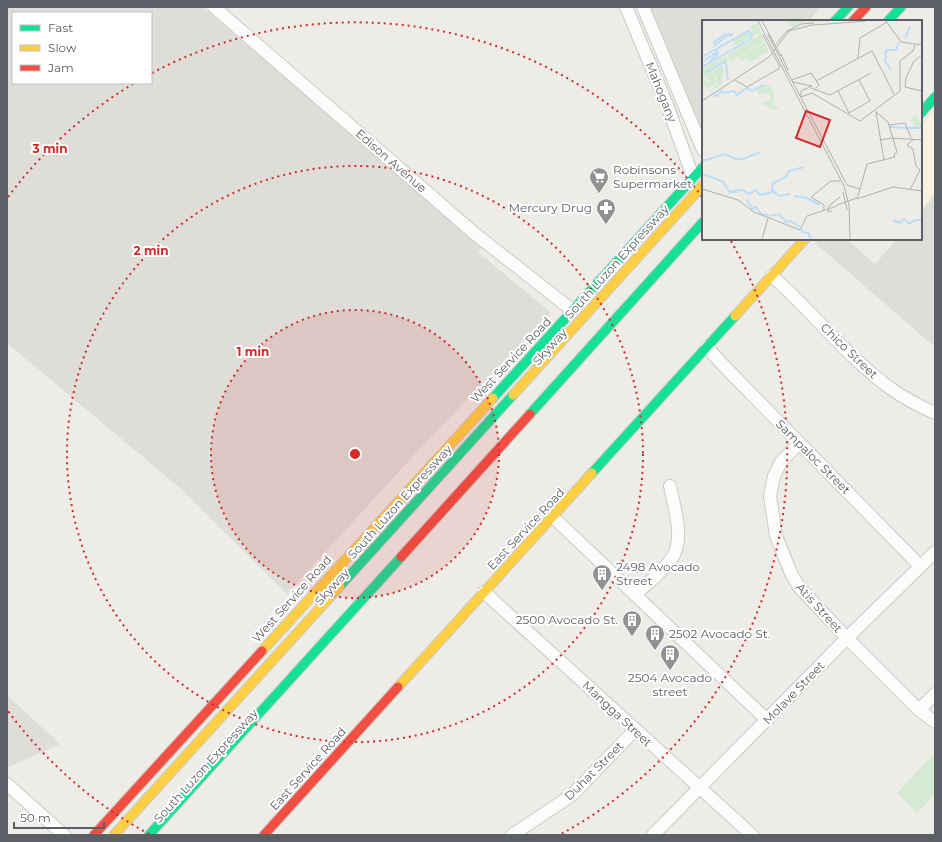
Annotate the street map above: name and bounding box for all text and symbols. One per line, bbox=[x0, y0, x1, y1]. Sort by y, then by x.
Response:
legend bbox=[12, 12, 152, 84]
text: Fast bbox=[48, 20, 73, 35]
inset map bbox=[702, 20, 922, 240]
text: Slow bbox=[48, 40, 77, 55]
street label: Mahogany bbox=[643, 59, 681, 125]
text: Jam bbox=[47, 60, 74, 75]
street label: Edison Avenue bbox=[353, 126, 430, 196]
text: 3 min bbox=[32, 141, 68, 156]
place label: Robinsons Supermarket bbox=[613, 162, 692, 191]
supermarket icon: Robinsons Supermarket bbox=[588, 166, 610, 194]
pharmacy icon: Mercury Drug bbox=[595, 197, 617, 225]
place label: Mercury Drug bbox=[508, 200, 592, 215]
street label: South Luzon Expressway bbox=[561, 201, 672, 322]
text: 2 min bbox=[134, 243, 168, 258]
street label: West Service Road bbox=[467, 314, 554, 406]
street label: Chico Street bbox=[818, 320, 881, 382]
street label: Skyway bbox=[529, 325, 570, 368]
text: 1 min bbox=[237, 344, 269, 359]
street label: Sampaloc Street bbox=[773, 416, 854, 497]
street label: South Luzon Expressway bbox=[344, 441, 455, 562]
centre of rings bbox=[348, 447, 362, 461]
street label: East Service Road bbox=[484, 485, 567, 573]
street label: West Service Road bbox=[249, 552, 335, 645]
place label: 2498 Avocado Street bbox=[616, 559, 700, 588]
building icon: 2498 Avocado Street bbox=[591, 563, 613, 591]
street label: Skyway bbox=[311, 565, 352, 608]
street label: Atis Street bbox=[793, 580, 846, 636]
building icon: 2500 Avocado St. bbox=[621, 609, 643, 637]
place label: 2500 Avocado St. bbox=[516, 612, 618, 627]
building icon: 2502 Avocado St. bbox=[644, 623, 666, 651]
place label: 2502 Avocado St. bbox=[669, 626, 770, 641]
building icon: 2504 Avocado street bbox=[659, 643, 681, 671]
street label: Molave Street bbox=[760, 658, 828, 727]
place label: 2504 Avocado street bbox=[628, 670, 712, 699]
street label: Mangga Street bbox=[579, 678, 655, 750]
street label: South Luzon Expressway bbox=[150, 705, 261, 826]
street label: East Service Road bbox=[266, 724, 349, 813]
street label: Duhat Street bbox=[561, 738, 626, 803]
scale bar bbox=[14, 804, 104, 830]
text: 50 m bbox=[20, 810, 51, 825]

